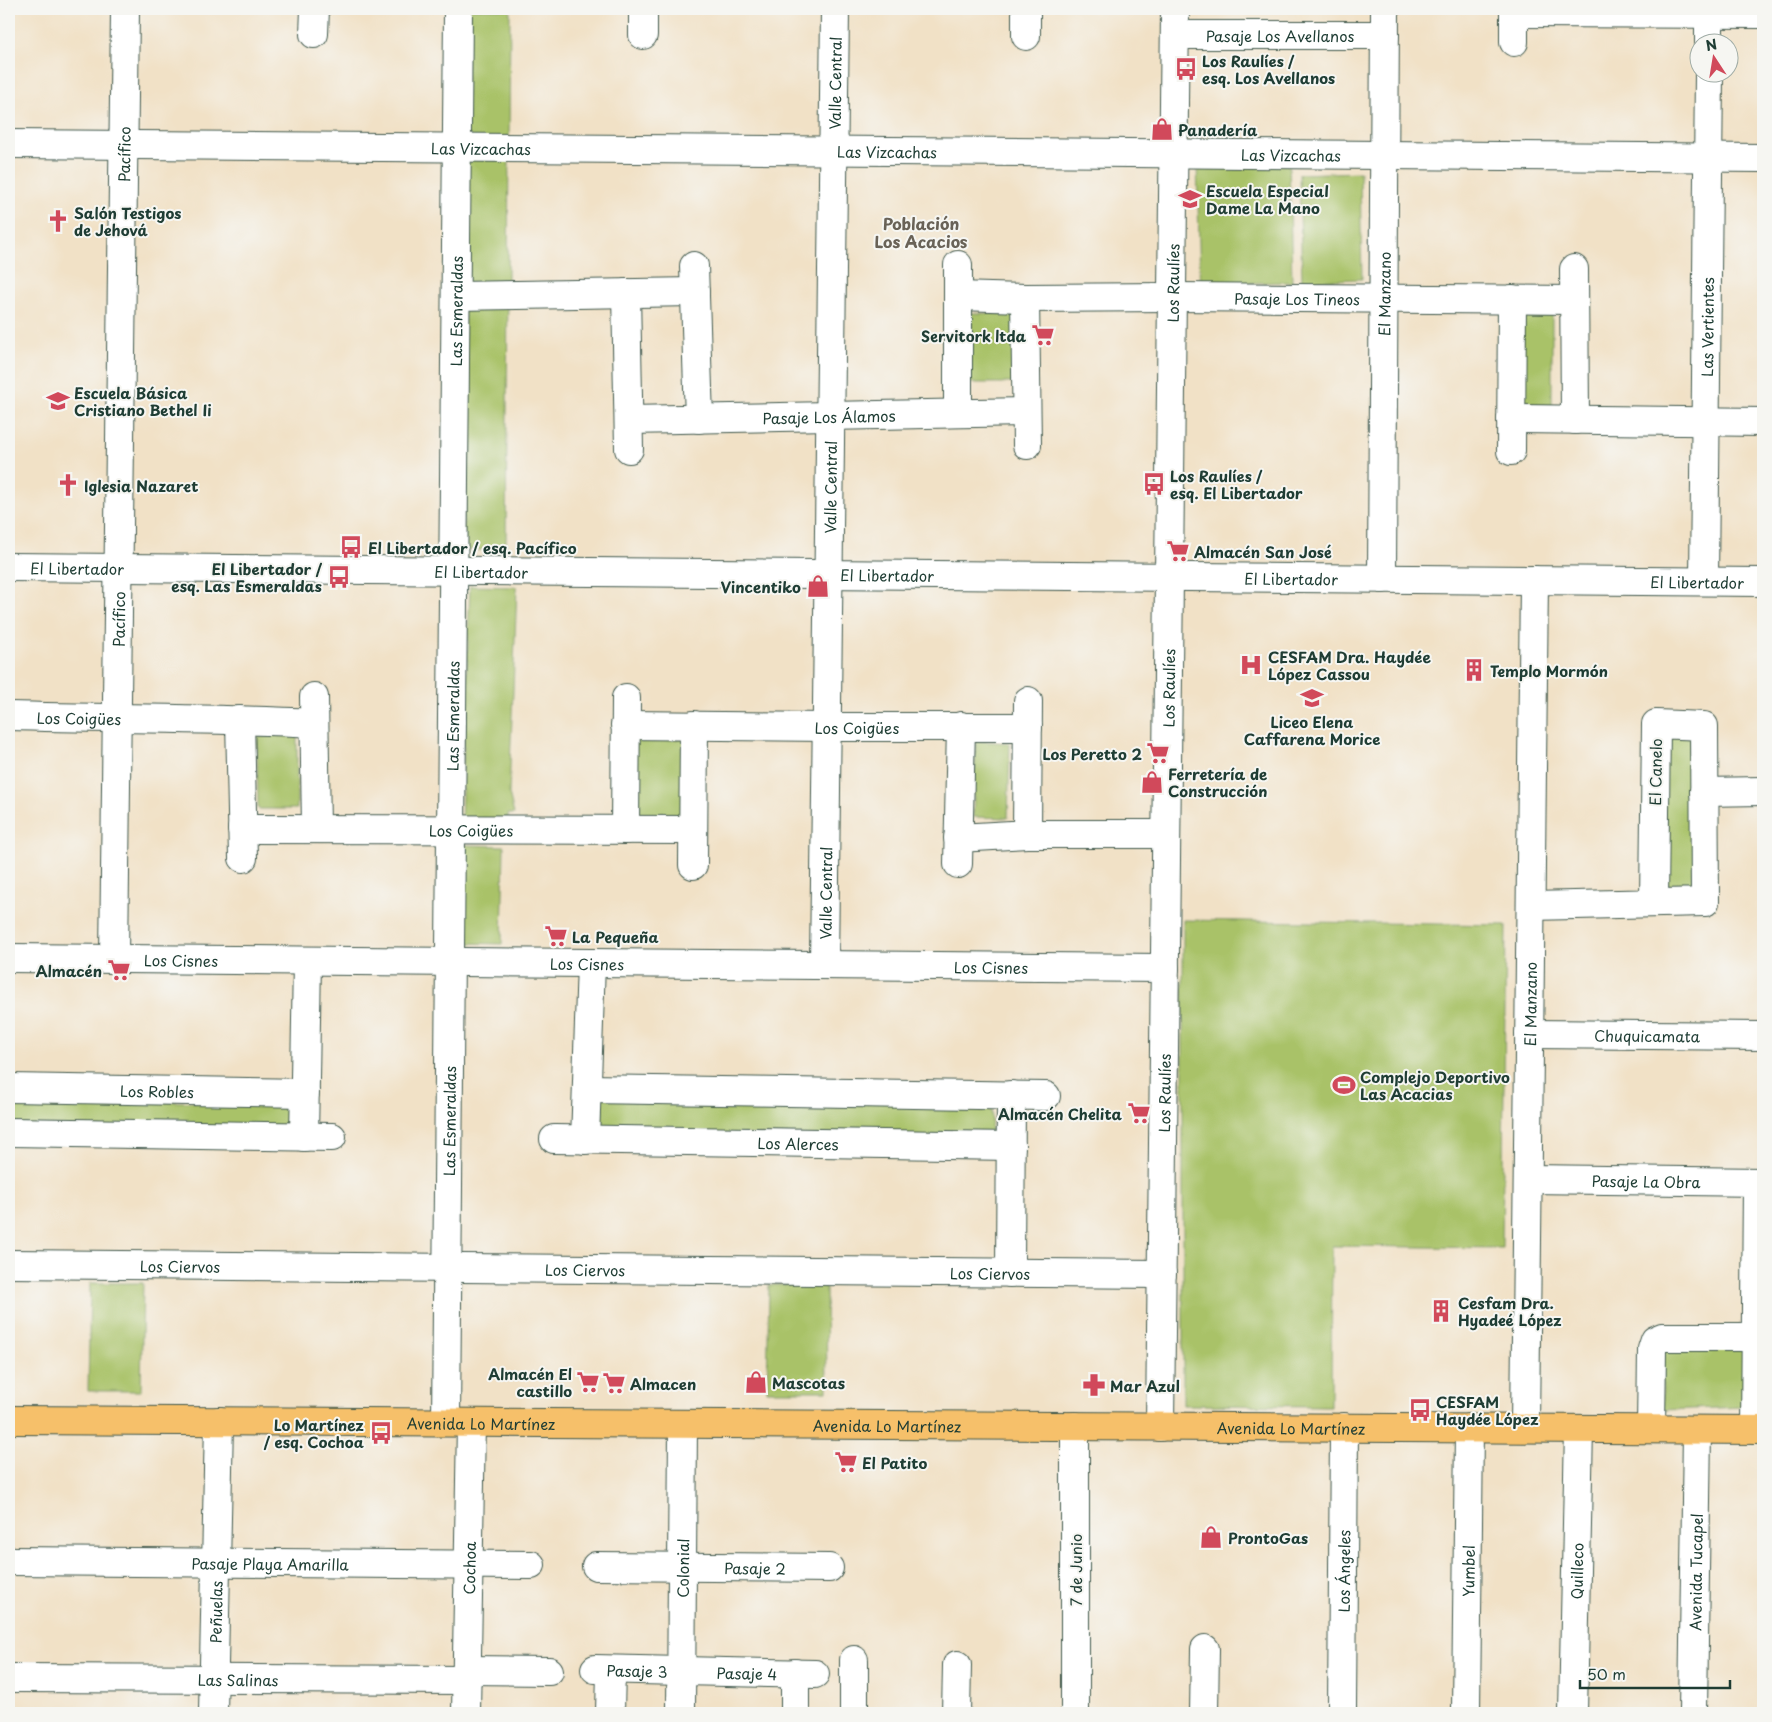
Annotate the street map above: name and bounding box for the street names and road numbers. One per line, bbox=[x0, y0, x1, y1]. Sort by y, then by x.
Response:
street label: Pasaje Los Avellanos bbox=[1206, 24, 1355, 47]
street label: Valle Central bbox=[822, 36, 846, 130]
street label: Pacífico bbox=[111, 126, 135, 182]
street label: Las Vizcachas bbox=[431, 136, 531, 160]
street label: Las Vizcachas bbox=[837, 139, 937, 163]
street label: Las Vizcachas bbox=[1241, 142, 1341, 166]
street label: Los Raulíes bbox=[1160, 243, 1184, 323]
street label: El Manzano bbox=[1372, 252, 1395, 336]
street label: Las Esmeraldas bbox=[443, 256, 467, 366]
street label: Las Vertientes bbox=[1695, 277, 1718, 377]
street label: Pasaje Los Tineos bbox=[1234, 286, 1360, 310]
street label: Pasaje Los Álamos bbox=[762, 403, 896, 429]
street label: Valle Central bbox=[817, 440, 842, 534]
street label: El Libertador bbox=[30, 556, 124, 579]
street label: El Libertador bbox=[434, 559, 528, 583]
street label: El Libertador bbox=[840, 563, 934, 586]
street label: El Libertador bbox=[1244, 566, 1338, 590]
street label: El Libertador bbox=[1650, 570, 1744, 593]
street label: Pacífico bbox=[106, 591, 130, 647]
street label: Los Raulíes bbox=[1156, 648, 1180, 728]
street label: Las Esmeraldas bbox=[440, 661, 464, 771]
street label: Los Coigües bbox=[36, 705, 122, 730]
street label: Los Coigües bbox=[815, 715, 899, 739]
street label: El Canelo bbox=[1643, 738, 1667, 806]
street label: Los Coigües bbox=[429, 818, 513, 841]
street label: Valle Central bbox=[813, 846, 837, 940]
street label: Los Cisnes bbox=[144, 948, 218, 971]
street label: Los Cisnes bbox=[550, 951, 624, 975]
street label: Los Cisnes bbox=[954, 955, 1028, 978]
street label: El Manzano bbox=[1518, 962, 1541, 1046]
street label: Chuquicamata bbox=[1594, 1023, 1701, 1047]
street label: Los Raulíes bbox=[1152, 1053, 1175, 1133]
street label: Las Esmeraldas bbox=[437, 1065, 461, 1176]
street label: Los Robles bbox=[120, 1078, 194, 1103]
street label: Los Alerces bbox=[757, 1131, 839, 1155]
street label: Pasaje La Obra bbox=[1591, 1168, 1701, 1193]
street label: Los Ciervos bbox=[140, 1254, 220, 1277]
street label: Los Ciervos bbox=[545, 1257, 625, 1281]
street label: Los Ciervos bbox=[950, 1261, 1030, 1284]
street label: Avenida Lo Martínez bbox=[407, 1411, 555, 1435]
street label: Avenida Lo Martínez bbox=[813, 1413, 961, 1437]
street label: Avenida Lo Martínez bbox=[1217, 1415, 1365, 1439]
street label: Avenida Tucapel bbox=[1683, 1513, 1707, 1631]
street label: Los Ángeles bbox=[1331, 1529, 1355, 1613]
street label: 7 de Junio bbox=[1064, 1534, 1087, 1606]
street label: Colonial bbox=[670, 1538, 694, 1598]
street label: Cochoa bbox=[457, 1541, 480, 1595]
street label: Quilleco bbox=[1564, 1543, 1588, 1600]
street label: Yumbel bbox=[1456, 1545, 1479, 1597]
street label: Pasaje Playa Amarilla bbox=[191, 1551, 349, 1575]
street label: Pasaje 2 bbox=[724, 1556, 786, 1579]
street label: Peñuelas bbox=[203, 1580, 227, 1644]
street label: Pasaje 3 bbox=[606, 1658, 668, 1682]
street label: Pasaje 4 bbox=[716, 1660, 778, 1685]
street label: Las Salinas bbox=[197, 1667, 279, 1691]

